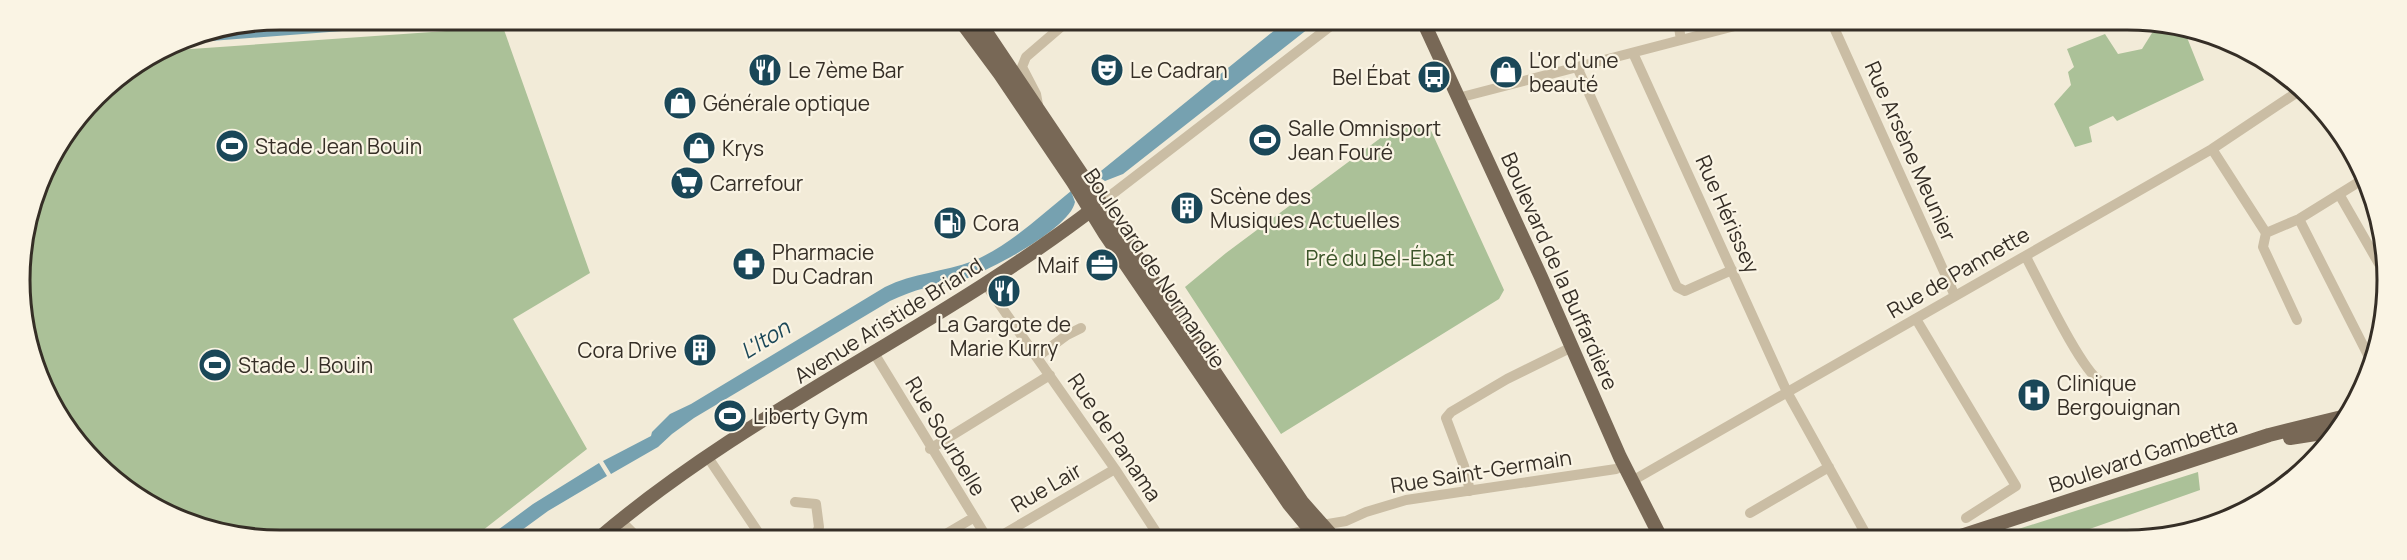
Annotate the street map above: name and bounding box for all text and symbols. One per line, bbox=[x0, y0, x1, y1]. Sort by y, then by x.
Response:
place label: L'or d'une beauté bbox=[1529, 46, 1618, 98]
restaurant icon: Le 7ème Bar bbox=[747, 52, 783, 88]
theatre icon: Le Cadran bbox=[1089, 52, 1125, 88]
shop icon: L'or d'une beauté bbox=[1488, 54, 1524, 90]
place label: Le 7ème Bar bbox=[788, 56, 904, 84]
place label: Le Cadran bbox=[1130, 56, 1228, 84]
street label: Rue Arsène Meunier bbox=[1859, 57, 1963, 246]
bus stop icon: Bel Ébat bbox=[1416, 59, 1452, 95]
place label: Bel Ébat bbox=[1332, 63, 1411, 91]
shop icon: Générale optique bbox=[662, 85, 698, 121]
place label: Générale optique bbox=[703, 89, 870, 117]
place label: Salle Omnisport Jean Fouré bbox=[1288, 114, 1441, 166]
sports icon: Salle Omnisport Jean Fouré bbox=[1247, 122, 1283, 158]
sports icon: Stade Jean Bouin bbox=[214, 128, 250, 164]
shop icon: Krys bbox=[681, 130, 717, 166]
place label: Stade Jean Bouin bbox=[255, 132, 422, 160]
place label: Krys bbox=[722, 134, 764, 162]
street label: Boulevard de la Buffardière bbox=[1495, 148, 1625, 394]
street label: Rue Hérissey bbox=[1689, 151, 1767, 277]
street label: Boulevard de Normandie bbox=[1078, 163, 1232, 373]
supermarket icon: Carrefour bbox=[669, 165, 705, 201]
place label: Carrefour bbox=[710, 169, 804, 197]
place label: Scène des Musiques Actuelles bbox=[1210, 182, 1400, 234]
building icon: Scène des Musiques Actuelles bbox=[1169, 190, 1205, 226]
fuel station icon: Cora bbox=[932, 205, 968, 241]
place label: Cora bbox=[973, 209, 1019, 237]
street label: Rue de Pannette bbox=[1882, 220, 2034, 324]
place label: Pharmacie Du Cadran bbox=[772, 238, 874, 290]
park label: Pré du Bel-Ébat bbox=[1305, 244, 1455, 272]
pharmacy icon: Pharmacie Du Cadran bbox=[731, 246, 767, 282]
office icon: Maif bbox=[1084, 247, 1120, 283]
street label: Avenue Aristide Briand bbox=[789, 251, 987, 389]
place label: Maif bbox=[1037, 251, 1080, 279]
restaurant icon: La Gargote de Marie Kurry bbox=[986, 273, 1022, 309]
place label: La Gargote de Marie Kurry bbox=[937, 310, 1071, 362]
water label: L'Iton bbox=[735, 312, 796, 366]
building icon: Cora Drive bbox=[682, 332, 718, 368]
place label: Cora Drive bbox=[577, 336, 677, 364]
sports icon: Stade J. Bouin bbox=[197, 347, 233, 383]
place label: Stade J. Bouin bbox=[238, 351, 373, 379]
street label: Rue de Panama bbox=[1062, 368, 1168, 506]
place label: Clinique Bergouignan bbox=[2057, 369, 2181, 421]
street label: Rue Sourbelle bbox=[899, 371, 993, 501]
hospital icon: Clinique Bergouignan bbox=[2016, 377, 2052, 413]
sports icon: Liberty Gym bbox=[712, 398, 748, 434]
place label: Liberty Gym bbox=[753, 402, 868, 430]
street label: Boulevard Gambetta bbox=[2045, 411, 2241, 499]
street label: Rue Saint-Germain bbox=[1388, 443, 1574, 499]
street label: Rue Lair bbox=[1006, 455, 1087, 518]

